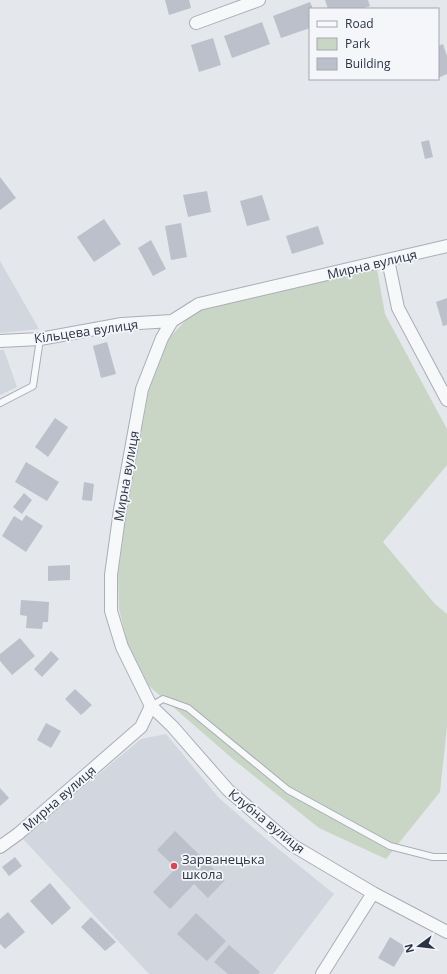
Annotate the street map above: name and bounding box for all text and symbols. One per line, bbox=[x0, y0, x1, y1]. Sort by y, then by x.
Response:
legend bbox=[309, 8, 439, 80]
text: Road bbox=[345, 15, 374, 32]
text: Park bbox=[345, 35, 371, 52]
text: Building bbox=[345, 55, 391, 72]
street label: Мирна вулиця bbox=[325, 245, 419, 283]
street label: Кільцева вулиця bbox=[33, 315, 139, 347]
street label: Мирна вулиця bbox=[109, 429, 143, 523]
street label: Мирна вулиця bbox=[18, 761, 100, 835]
street label: Клубна вулиця bbox=[225, 785, 309, 857]
place label: Зарванецька школа bbox=[182, 850, 265, 883]
marker: Зарванецька школа bbox=[169, 861, 179, 871]
north arrow bbox=[399, 926, 439, 966]
text: N bbox=[400, 942, 417, 955]

